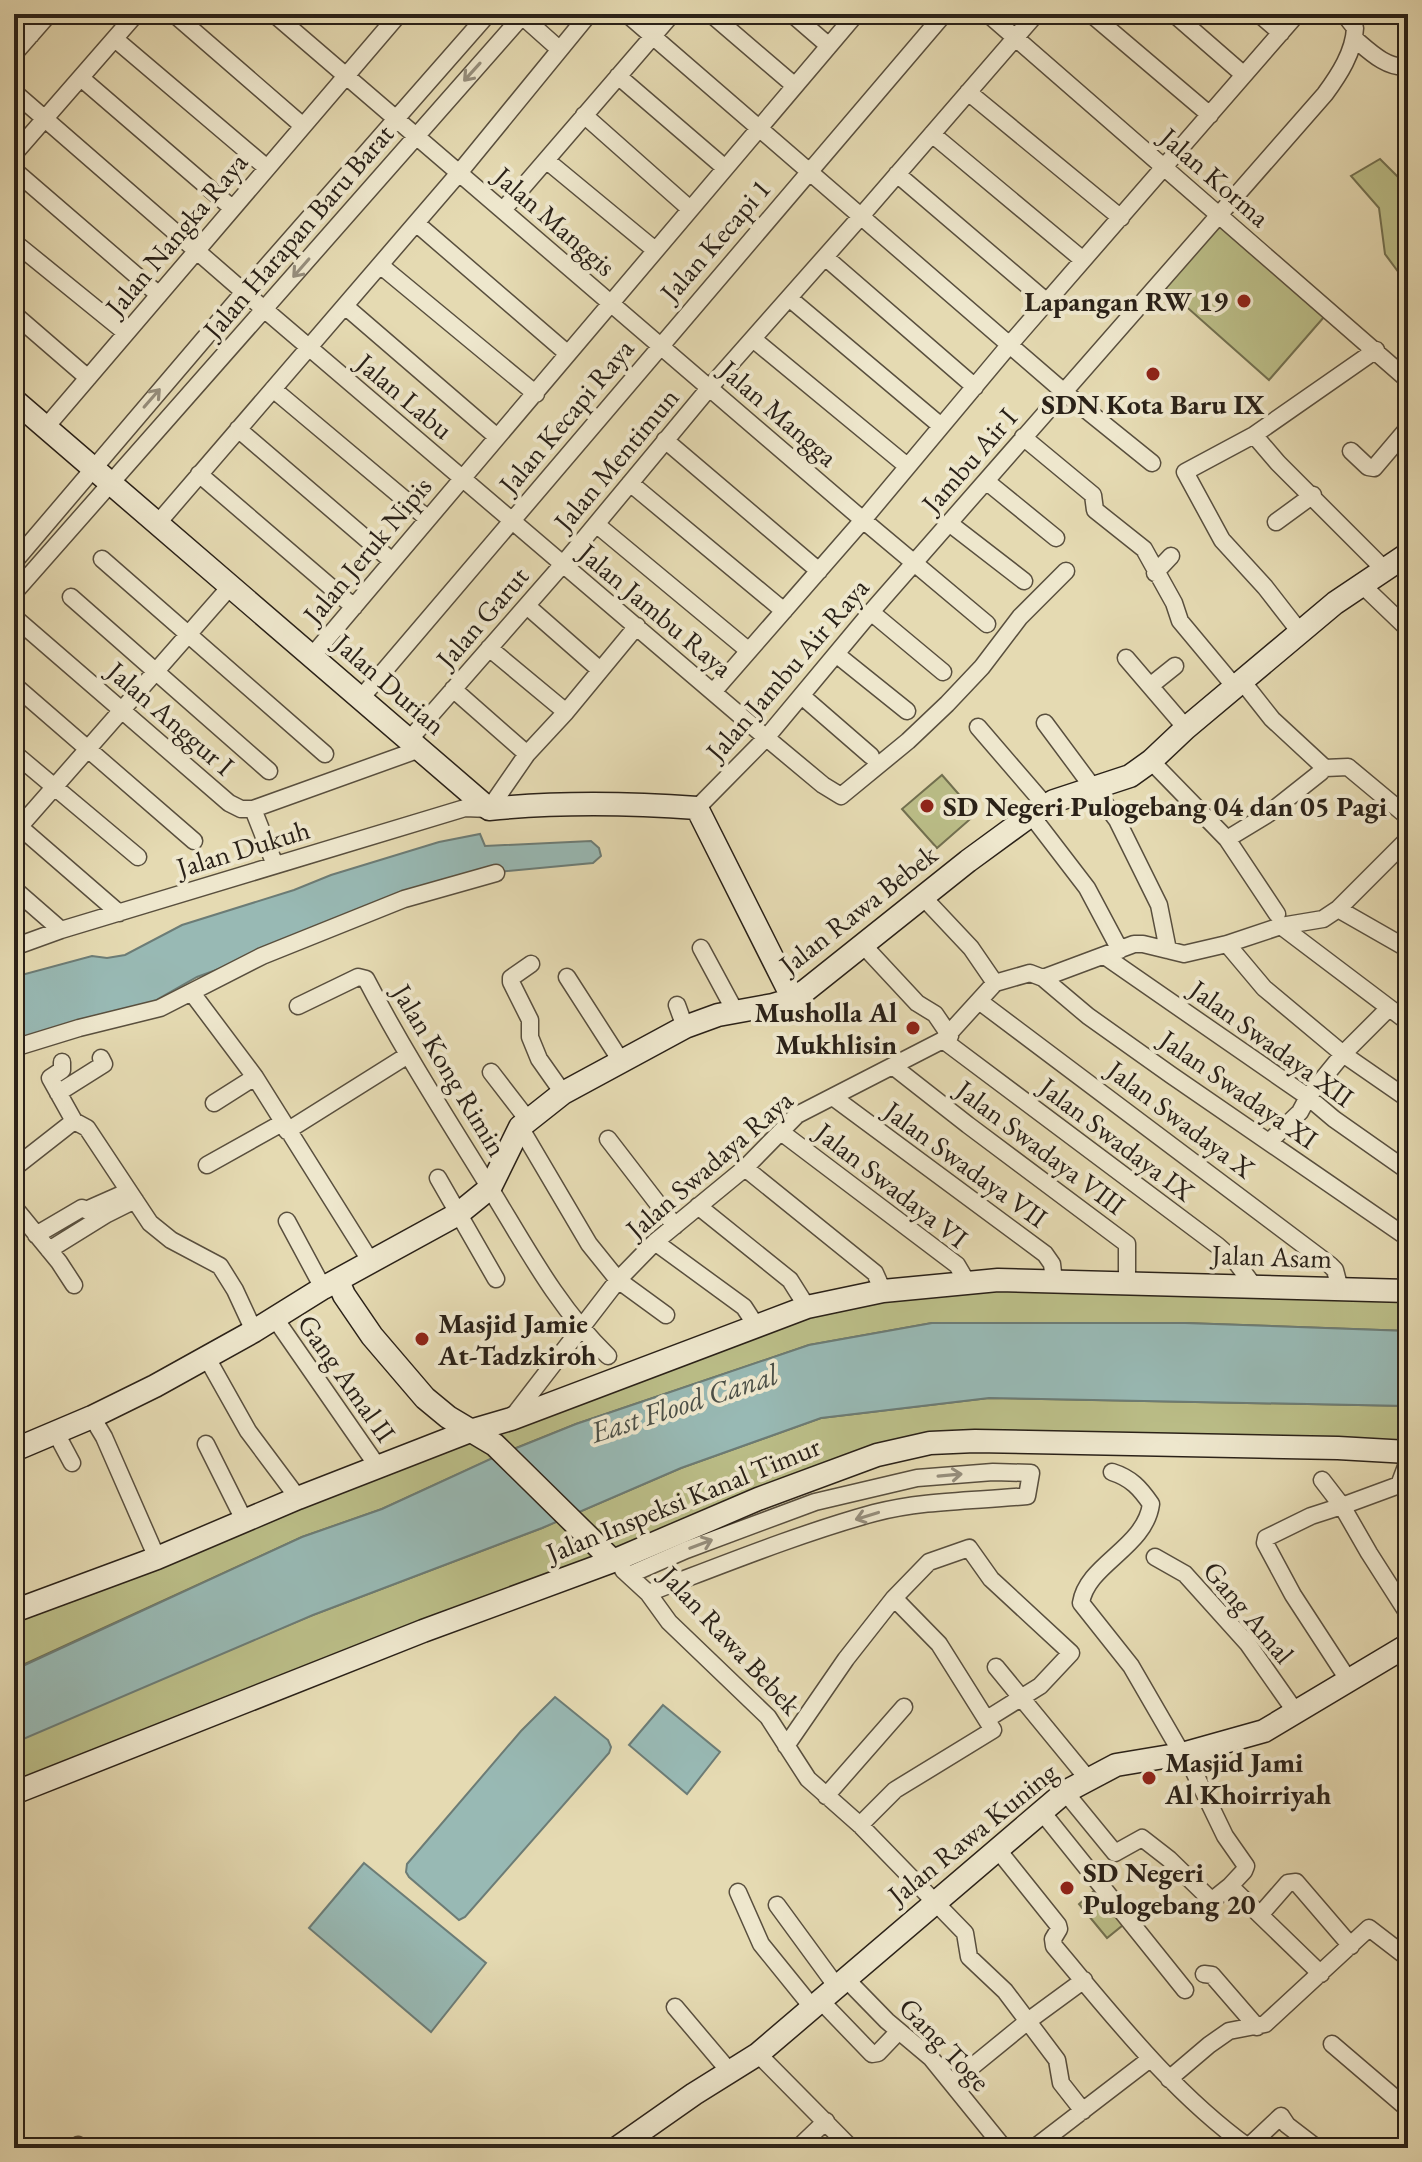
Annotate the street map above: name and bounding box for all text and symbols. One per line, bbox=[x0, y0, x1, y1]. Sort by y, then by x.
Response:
one-way arrow bbox=[463, 62, 481, 82]
street label: Jalan Harapan Baru Barat bbox=[194, 116, 401, 347]
street label: Jalan Korma bbox=[1151, 118, 1278, 235]
street label: Jalan Nangka Raya bbox=[96, 144, 256, 325]
street label: Jalan Manggis bbox=[485, 157, 623, 284]
street label: Jalan Kecapi 1 bbox=[650, 171, 778, 310]
one-way arrow bbox=[292, 257, 310, 278]
place label: Lapangan RW 19 bbox=[1024, 283, 1228, 319]
marker: Lapangan RW 19 bbox=[1235, 292, 1253, 310]
street label: Jalan Kecapi Raya bbox=[489, 330, 642, 503]
street label: Jalan Labu bbox=[348, 344, 461, 447]
street label: Jalan Mangga bbox=[711, 350, 846, 475]
marker: SDN Kota Baru IX bbox=[1144, 365, 1162, 383]
street label: Jalan Mentimun bbox=[544, 380, 687, 540]
place label: SDN Kota Baru IX bbox=[1041, 386, 1265, 422]
one-way arrow bbox=[143, 389, 161, 409]
street label: Jambu Air I bbox=[912, 400, 1025, 522]
street label: Jalan Jeruk Nipis bbox=[294, 469, 439, 633]
street label: Jalan Jambu Raya bbox=[570, 534, 741, 685]
street label: Jalan Garut bbox=[427, 558, 536, 677]
street label: Jalan Jambu Air Raya bbox=[696, 569, 877, 770]
street label: Jalan Durian bbox=[325, 624, 454, 743]
street label: Jalan Anggur I bbox=[99, 652, 242, 783]
place label: SD Negeri Pulogebang 04 dan 05 Pagi bbox=[943, 788, 1387, 824]
marker: SD Negeri Pulogebang 04 dan 05 Pagi bbox=[918, 797, 936, 815]
street label: Jalan Dukuh bbox=[170, 811, 314, 886]
street label: Jalan Rawa Bebek bbox=[770, 836, 945, 983]
street label: Jalan Swadaya XII bbox=[1183, 972, 1361, 1114]
street label: Jalan Kong Rimin bbox=[383, 976, 516, 1163]
place label: Musholla Al Mukhlisin bbox=[754, 994, 897, 1062]
marker: Musholla Al Mukhlisin bbox=[904, 1019, 922, 1037]
street label: Jalan Swadaya XI bbox=[1099, 1051, 1262, 1186]
street label: Jalan Swadaya X bbox=[1101, 1053, 1261, 1185]
street label: Jalan Swadaya IX bbox=[1031, 1068, 1202, 1209]
street label: Jalan Swadaya VIII bbox=[950, 1073, 1132, 1221]
street label: Jalan Swadaya Raya bbox=[617, 1081, 800, 1248]
street label: Jalan Swadaya VII bbox=[807, 1113, 976, 1256]
street label: Jalan Swadaya VI bbox=[809, 1115, 975, 1255]
street label: Jalan Asam bbox=[1209, 1236, 1333, 1276]
place label: Masjid Jamie At-Tadzkiroh bbox=[437, 1305, 597, 1373]
street label: Gang Amal II bbox=[290, 1307, 404, 1449]
marker: Masjid Jamie At-Tadzkiroh bbox=[413, 1330, 431, 1348]
water label: East Flood Canal bbox=[584, 1354, 784, 1452]
street label: Jalan Inspeksi Kanal Timur bbox=[539, 1427, 826, 1571]
one-way arrow bbox=[936, 1468, 963, 1483]
one-way arrow bbox=[854, 1509, 880, 1524]
one-way arrow bbox=[688, 1536, 713, 1550]
street label: Gang Amal bbox=[1196, 1553, 1303, 1671]
street label: Jalan Rawa Bebek bbox=[651, 1556, 810, 1723]
place label: Masjid Jami Al Khoirriyah bbox=[1164, 1744, 1332, 1812]
street label: Jalan Rawa Kuning bbox=[878, 1753, 1065, 1914]
marker: Masjid Jami Al Khoirriyah bbox=[1140, 1769, 1158, 1787]
place label: SD Negeri Pulogebang 20 bbox=[1083, 1854, 1256, 1922]
marker: SD Negeri Pulogebang 20 bbox=[1058, 1879, 1076, 1897]
street label: Gang Toge bbox=[891, 1989, 999, 2099]

